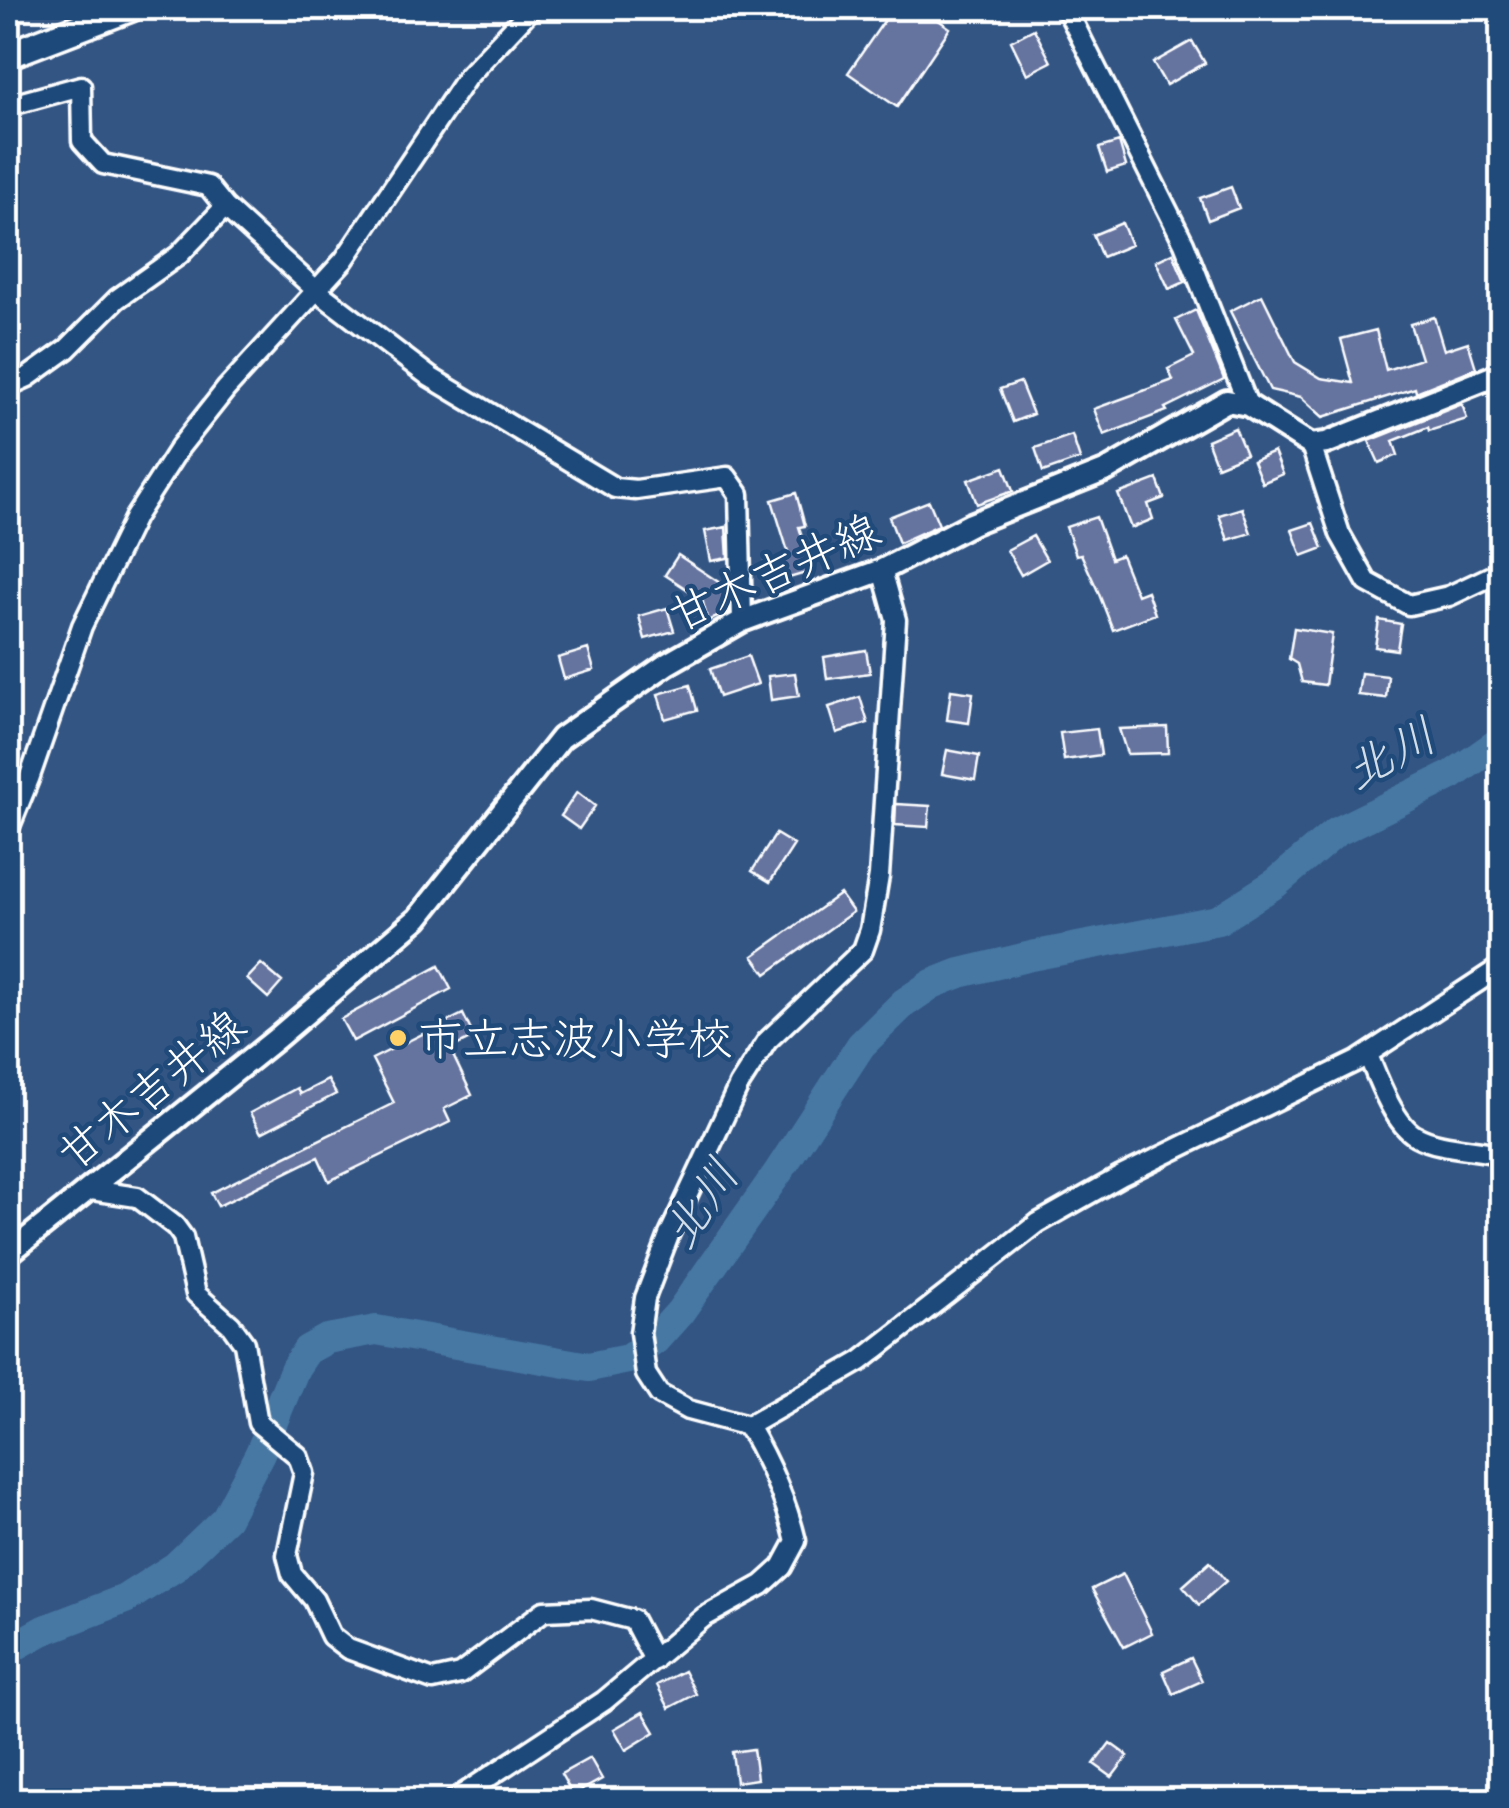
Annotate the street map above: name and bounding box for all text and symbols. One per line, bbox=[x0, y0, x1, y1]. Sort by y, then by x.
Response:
street label: 甘木吉井線 bbox=[660, 501, 892, 652]
water label: 北川 bbox=[1334, 704, 1451, 811]
street label: 甘木吉井線 bbox=[46, 996, 262, 1189]
place label: 市立志波小学校 bbox=[418, 1010, 733, 1076]
marker: 市立志波小学校 bbox=[387, 1027, 409, 1049]
water label: 北川 bbox=[648, 1146, 760, 1265]

